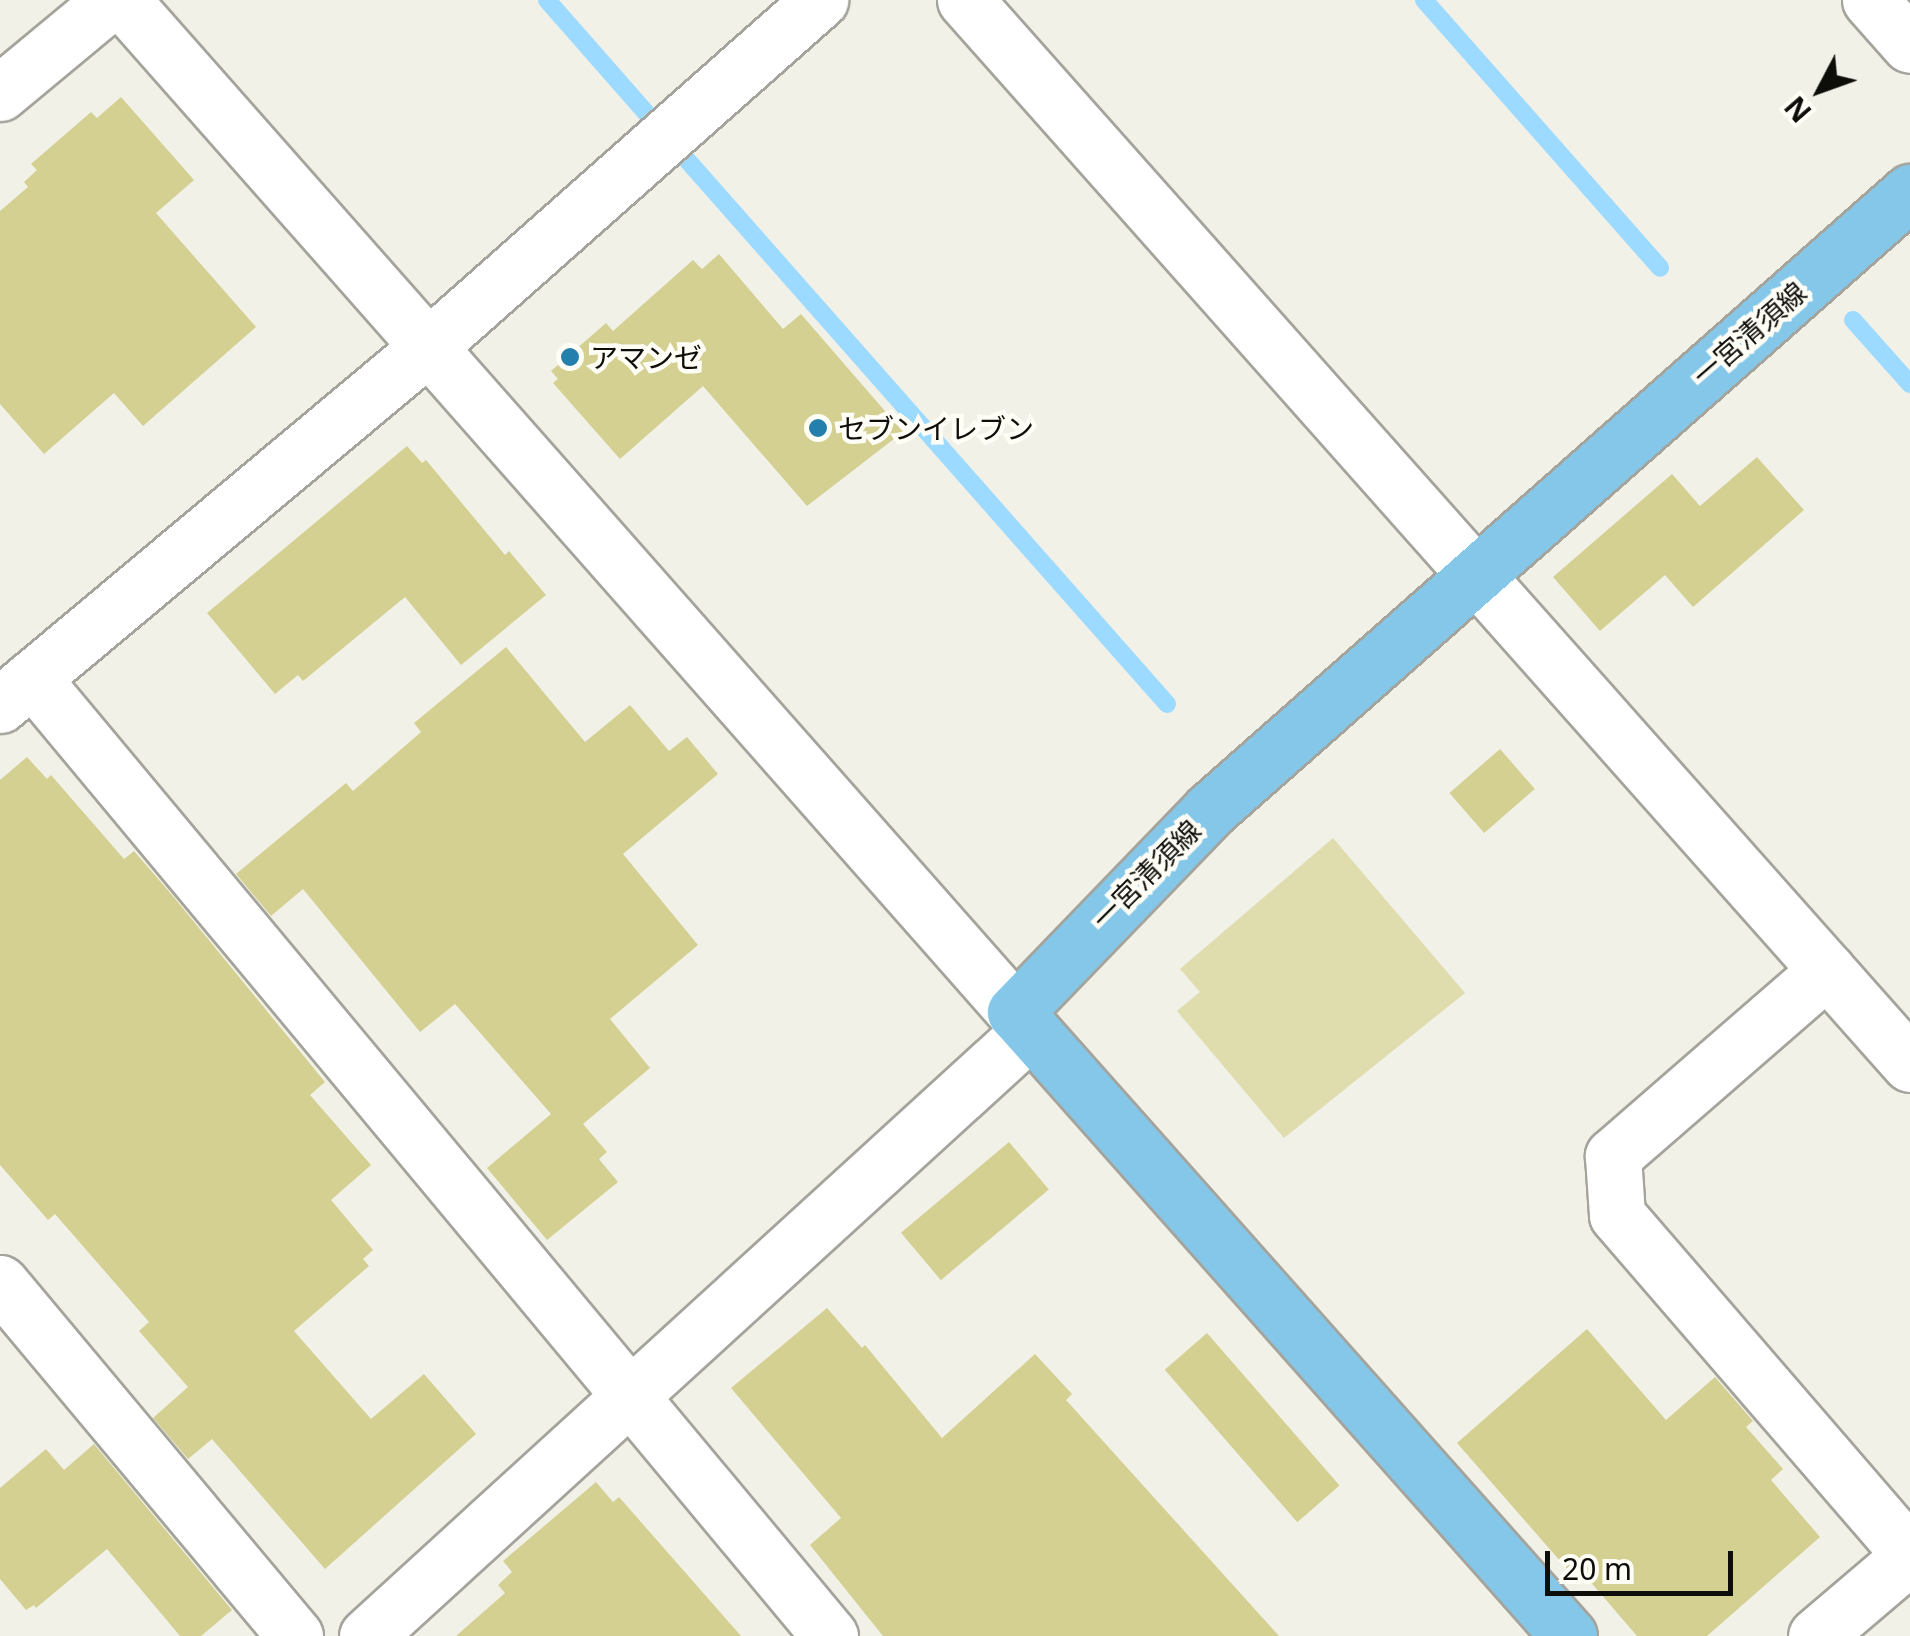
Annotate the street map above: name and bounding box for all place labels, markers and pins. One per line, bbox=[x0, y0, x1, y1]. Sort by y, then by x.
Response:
place label: アマンゼ bbox=[590, 340, 702, 374]
marker: アマンゼ bbox=[559, 346, 581, 368]
place label: セブンイレブン bbox=[838, 411, 1034, 445]
marker: セブンイレブン bbox=[807, 417, 829, 439]

